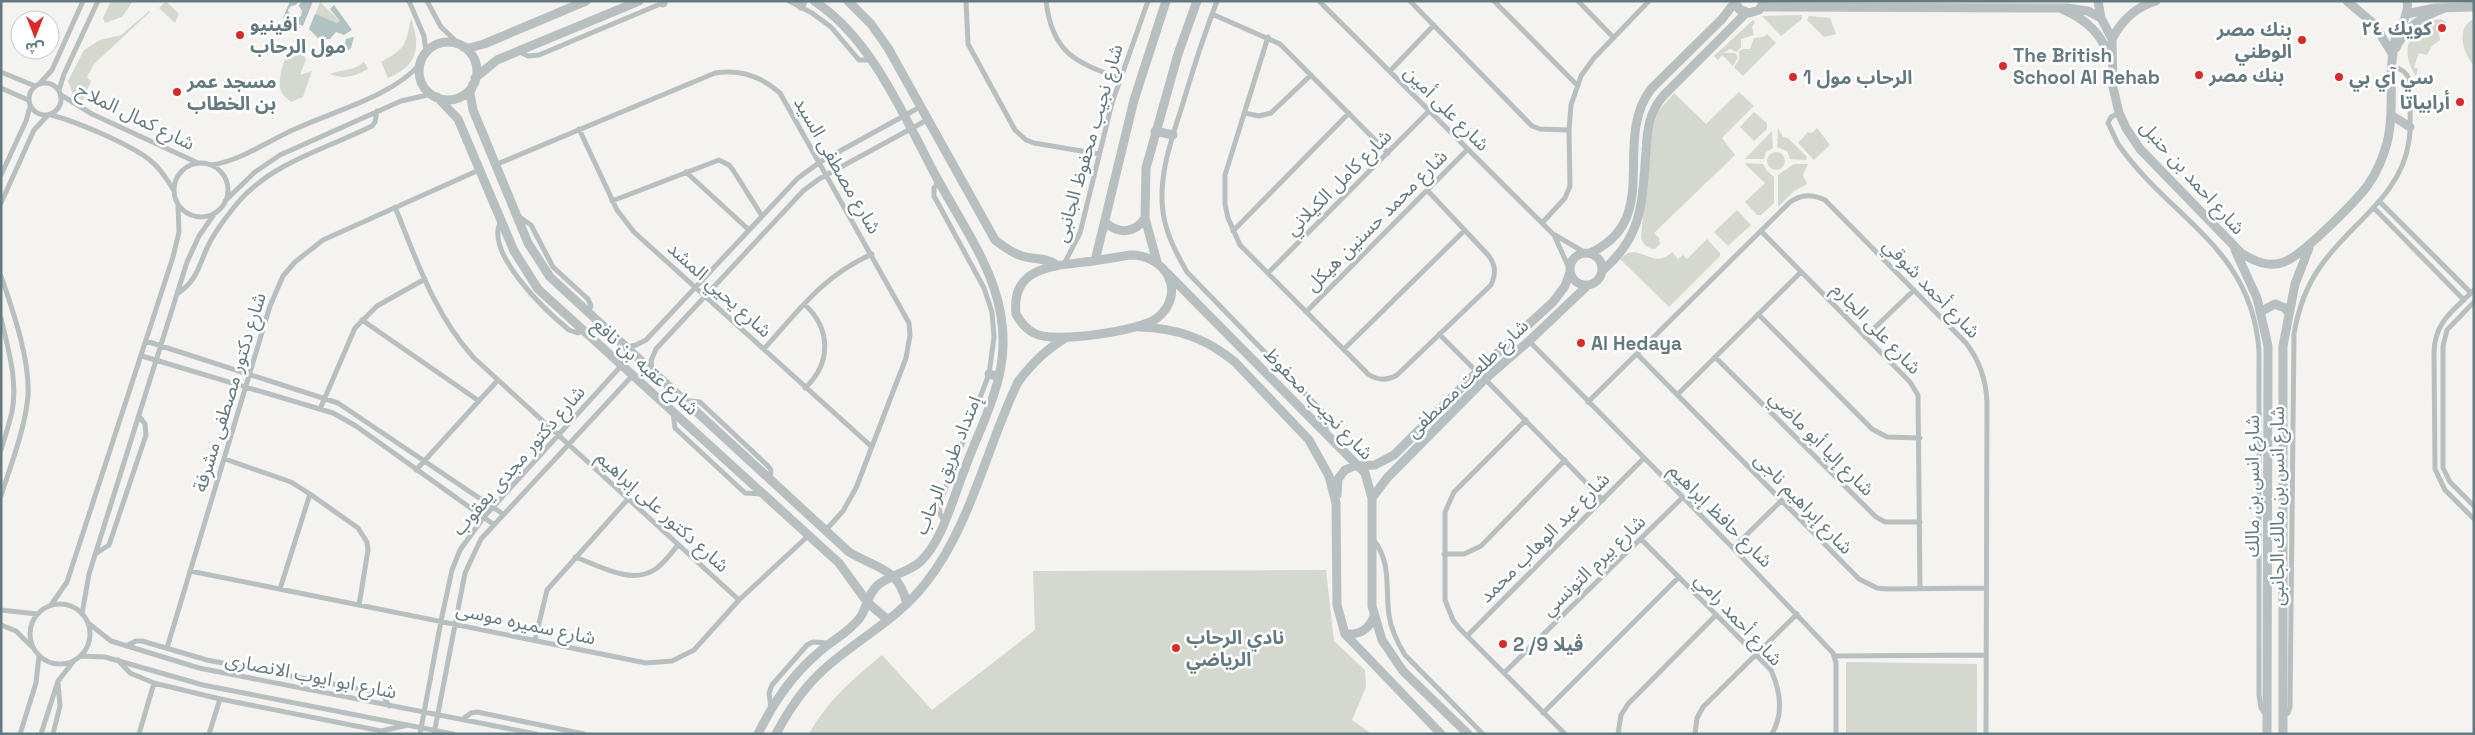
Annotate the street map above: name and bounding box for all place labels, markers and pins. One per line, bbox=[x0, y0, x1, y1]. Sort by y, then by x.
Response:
place label: افينيو مول الرحاب bbox=[250, 12, 346, 59]
place label: كويك ٢٤ bbox=[2362, 16, 2432, 41]
place label: بنك مصر الوطني bbox=[2216, 17, 2292, 66]
marker: كويك ٢٤ bbox=[2436, 22, 2448, 34]
marker: افينيو مول الرحاب bbox=[234, 29, 246, 41]
marker: بنك مصر الوطني bbox=[2296, 34, 2308, 46]
place label: The British School Al Rehab bbox=[2013, 43, 2160, 90]
marker: The British School Al Rehab bbox=[1997, 60, 2009, 72]
place label: بنك مصر bbox=[2208, 63, 2284, 88]
place label: الرحاب مول 1 bbox=[1803, 65, 1912, 90]
place label: سي آي بي bbox=[2349, 65, 2434, 92]
place label: مسجد عمر بن الخطاب bbox=[186, 69, 277, 116]
marker: بنك مصر bbox=[2193, 69, 2205, 81]
marker: الرحاب مول 1 bbox=[1787, 71, 1799, 83]
marker: سي آي بي bbox=[2333, 71, 2345, 83]
marker: مسجد عمر بن الخطاب bbox=[171, 86, 183, 98]
place label: أرابياتا bbox=[2400, 89, 2450, 115]
marker: أرابياتا bbox=[2454, 96, 2466, 108]
place label: Al Hedaya bbox=[1591, 331, 1682, 356]
marker: Al Hedaya bbox=[1575, 337, 1587, 349]
place label: نادي الرحاب الرياضي bbox=[1186, 625, 1284, 674]
place label: ڤيلا 9/ 2 bbox=[1513, 632, 1583, 657]
marker: ڤيلا 9/ 2 bbox=[1497, 638, 1509, 650]
marker: نادي الرحاب الرياضي bbox=[1170, 642, 1182, 654]

